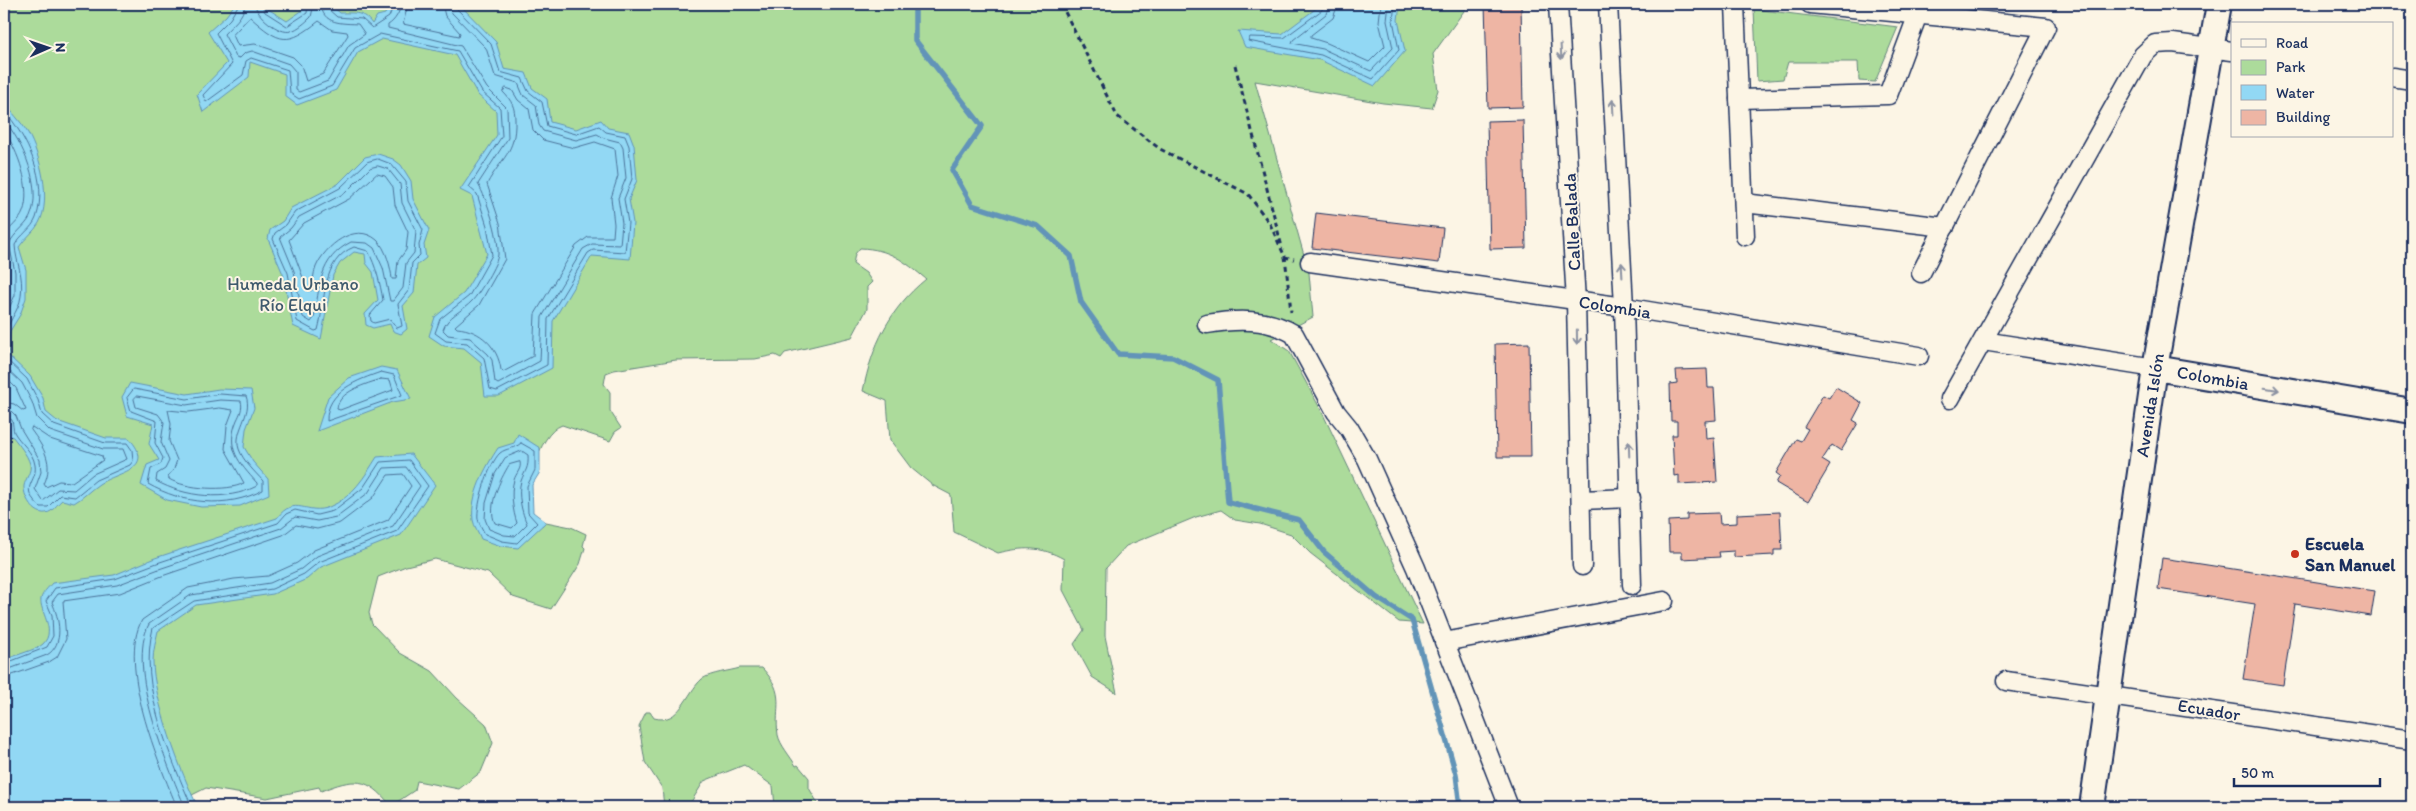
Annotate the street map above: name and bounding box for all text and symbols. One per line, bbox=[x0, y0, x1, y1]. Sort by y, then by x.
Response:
north arrow bbox=[22, 22, 72, 72]
legend bbox=[2231, 22, 2394, 138]
text: Road bbox=[2276, 34, 2309, 52]
text: N bbox=[52, 43, 69, 53]
one-way arrow bbox=[1557, 44, 1566, 60]
text: Park bbox=[2276, 58, 2306, 76]
text: Water bbox=[2276, 84, 2315, 102]
one-way arrow bbox=[1609, 100, 1618, 116]
text: Building bbox=[2276, 108, 2330, 126]
street label: Calle Balada bbox=[1558, 172, 1586, 271]
one-way arrow bbox=[1618, 262, 1627, 278]
park label: Humedal Urbano Río Elqui bbox=[227, 273, 359, 316]
street label: Colombia bbox=[1577, 290, 1653, 324]
one-way arrow bbox=[1572, 328, 1582, 345]
street label: Avenida Islón bbox=[2131, 352, 2169, 458]
street label: Colombia bbox=[2175, 361, 2251, 395]
one-way arrow bbox=[2263, 384, 2279, 394]
one-way arrow bbox=[1624, 442, 1634, 458]
place label: Escuela San Manuel bbox=[2305, 533, 2396, 576]
marker: Escuela San Manuel bbox=[2289, 548, 2301, 560]
street label: Ecuador bbox=[2176, 694, 2243, 726]
scale bar bbox=[2234, 756, 2380, 788]
text: 50 m bbox=[2241, 764, 2274, 782]

